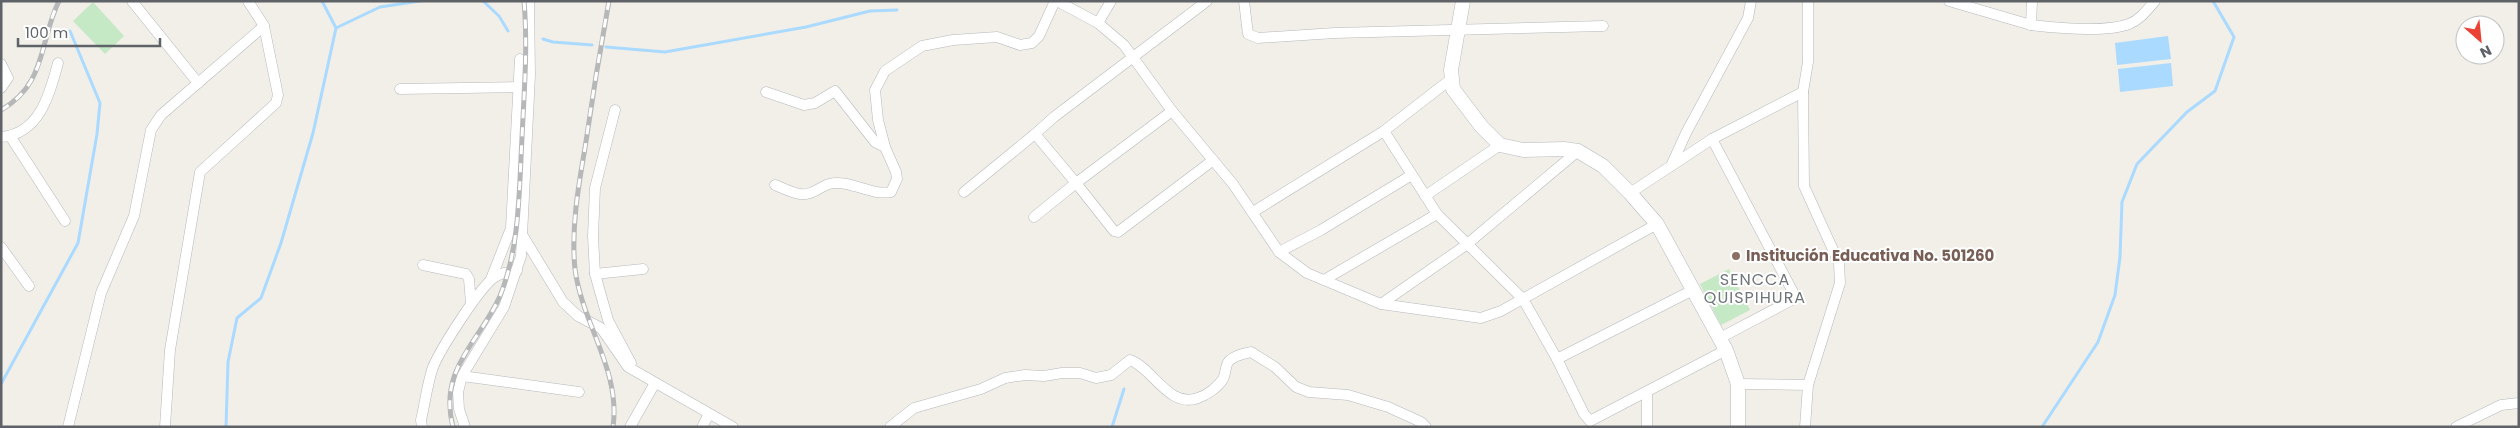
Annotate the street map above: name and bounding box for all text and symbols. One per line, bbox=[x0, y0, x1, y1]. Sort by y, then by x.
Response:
scale bar bbox=[18, 15, 160, 47]
north arrow bbox=[2455, 15, 2505, 65]
text: 100 m bbox=[25, 22, 68, 43]
text: N bbox=[2477, 40, 2495, 63]
place label: Institución Educativa No. 501260 bbox=[1746, 245, 1994, 266]
marker: Institución Educativa No. 501260 bbox=[1730, 250, 1742, 262]
district label: SENCCA QUISPIHURA bbox=[1704, 268, 1806, 309]

